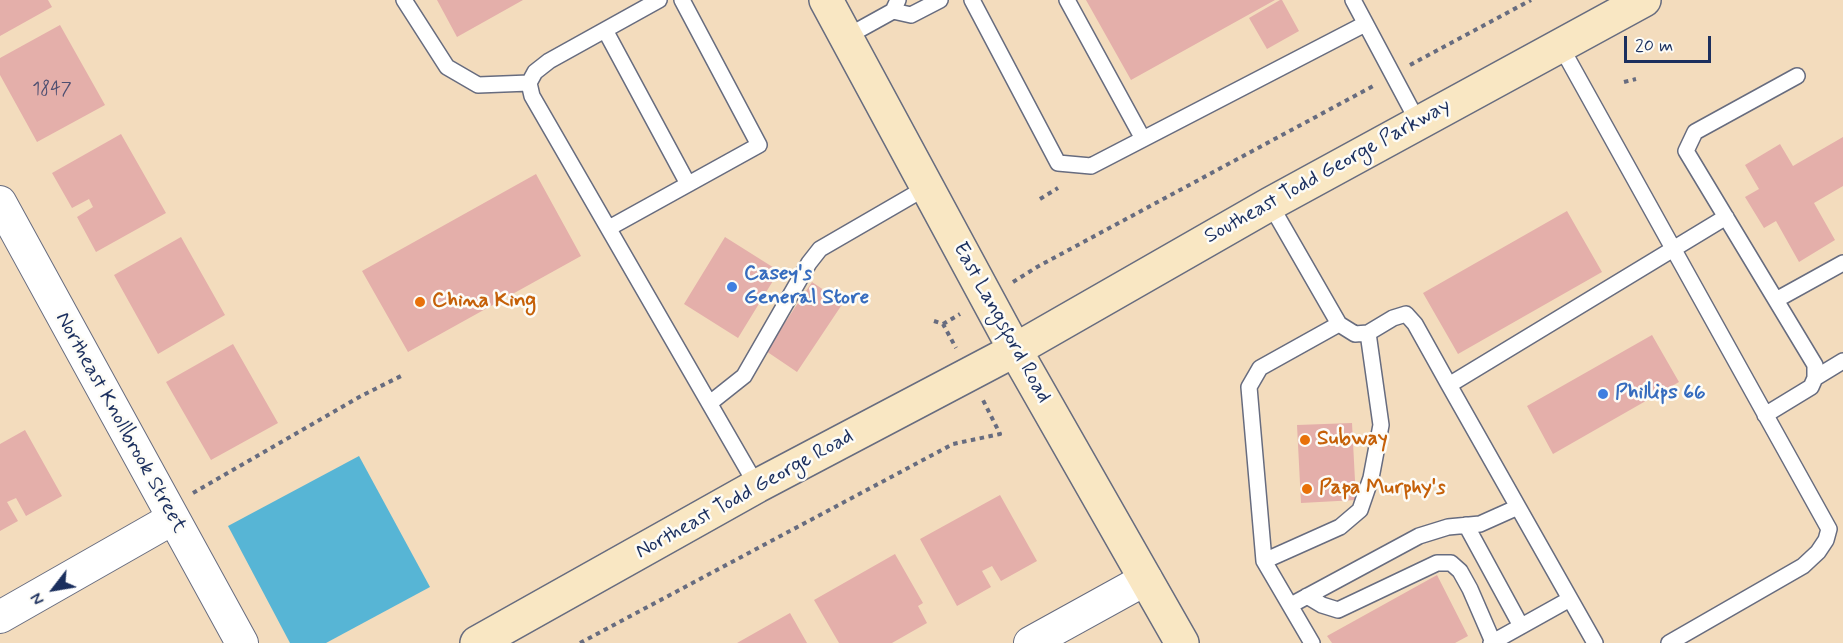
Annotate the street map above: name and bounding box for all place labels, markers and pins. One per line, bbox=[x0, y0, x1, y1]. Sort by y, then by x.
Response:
place label: Casey's General Store bbox=[744, 262, 869, 312]
marker: Casey's General Store bbox=[725, 280, 739, 294]
place label: China King bbox=[432, 289, 536, 315]
marker: China King bbox=[413, 295, 427, 309]
place label: Phillips 66 bbox=[1615, 381, 1706, 407]
marker: Phillips 66 bbox=[1596, 387, 1610, 401]
place label: Subway bbox=[1317, 427, 1388, 453]
marker: Subway bbox=[1298, 433, 1312, 447]
place label: Papa Murphy's bbox=[1319, 476, 1446, 502]
marker: Papa Murphy's bbox=[1300, 482, 1314, 496]

